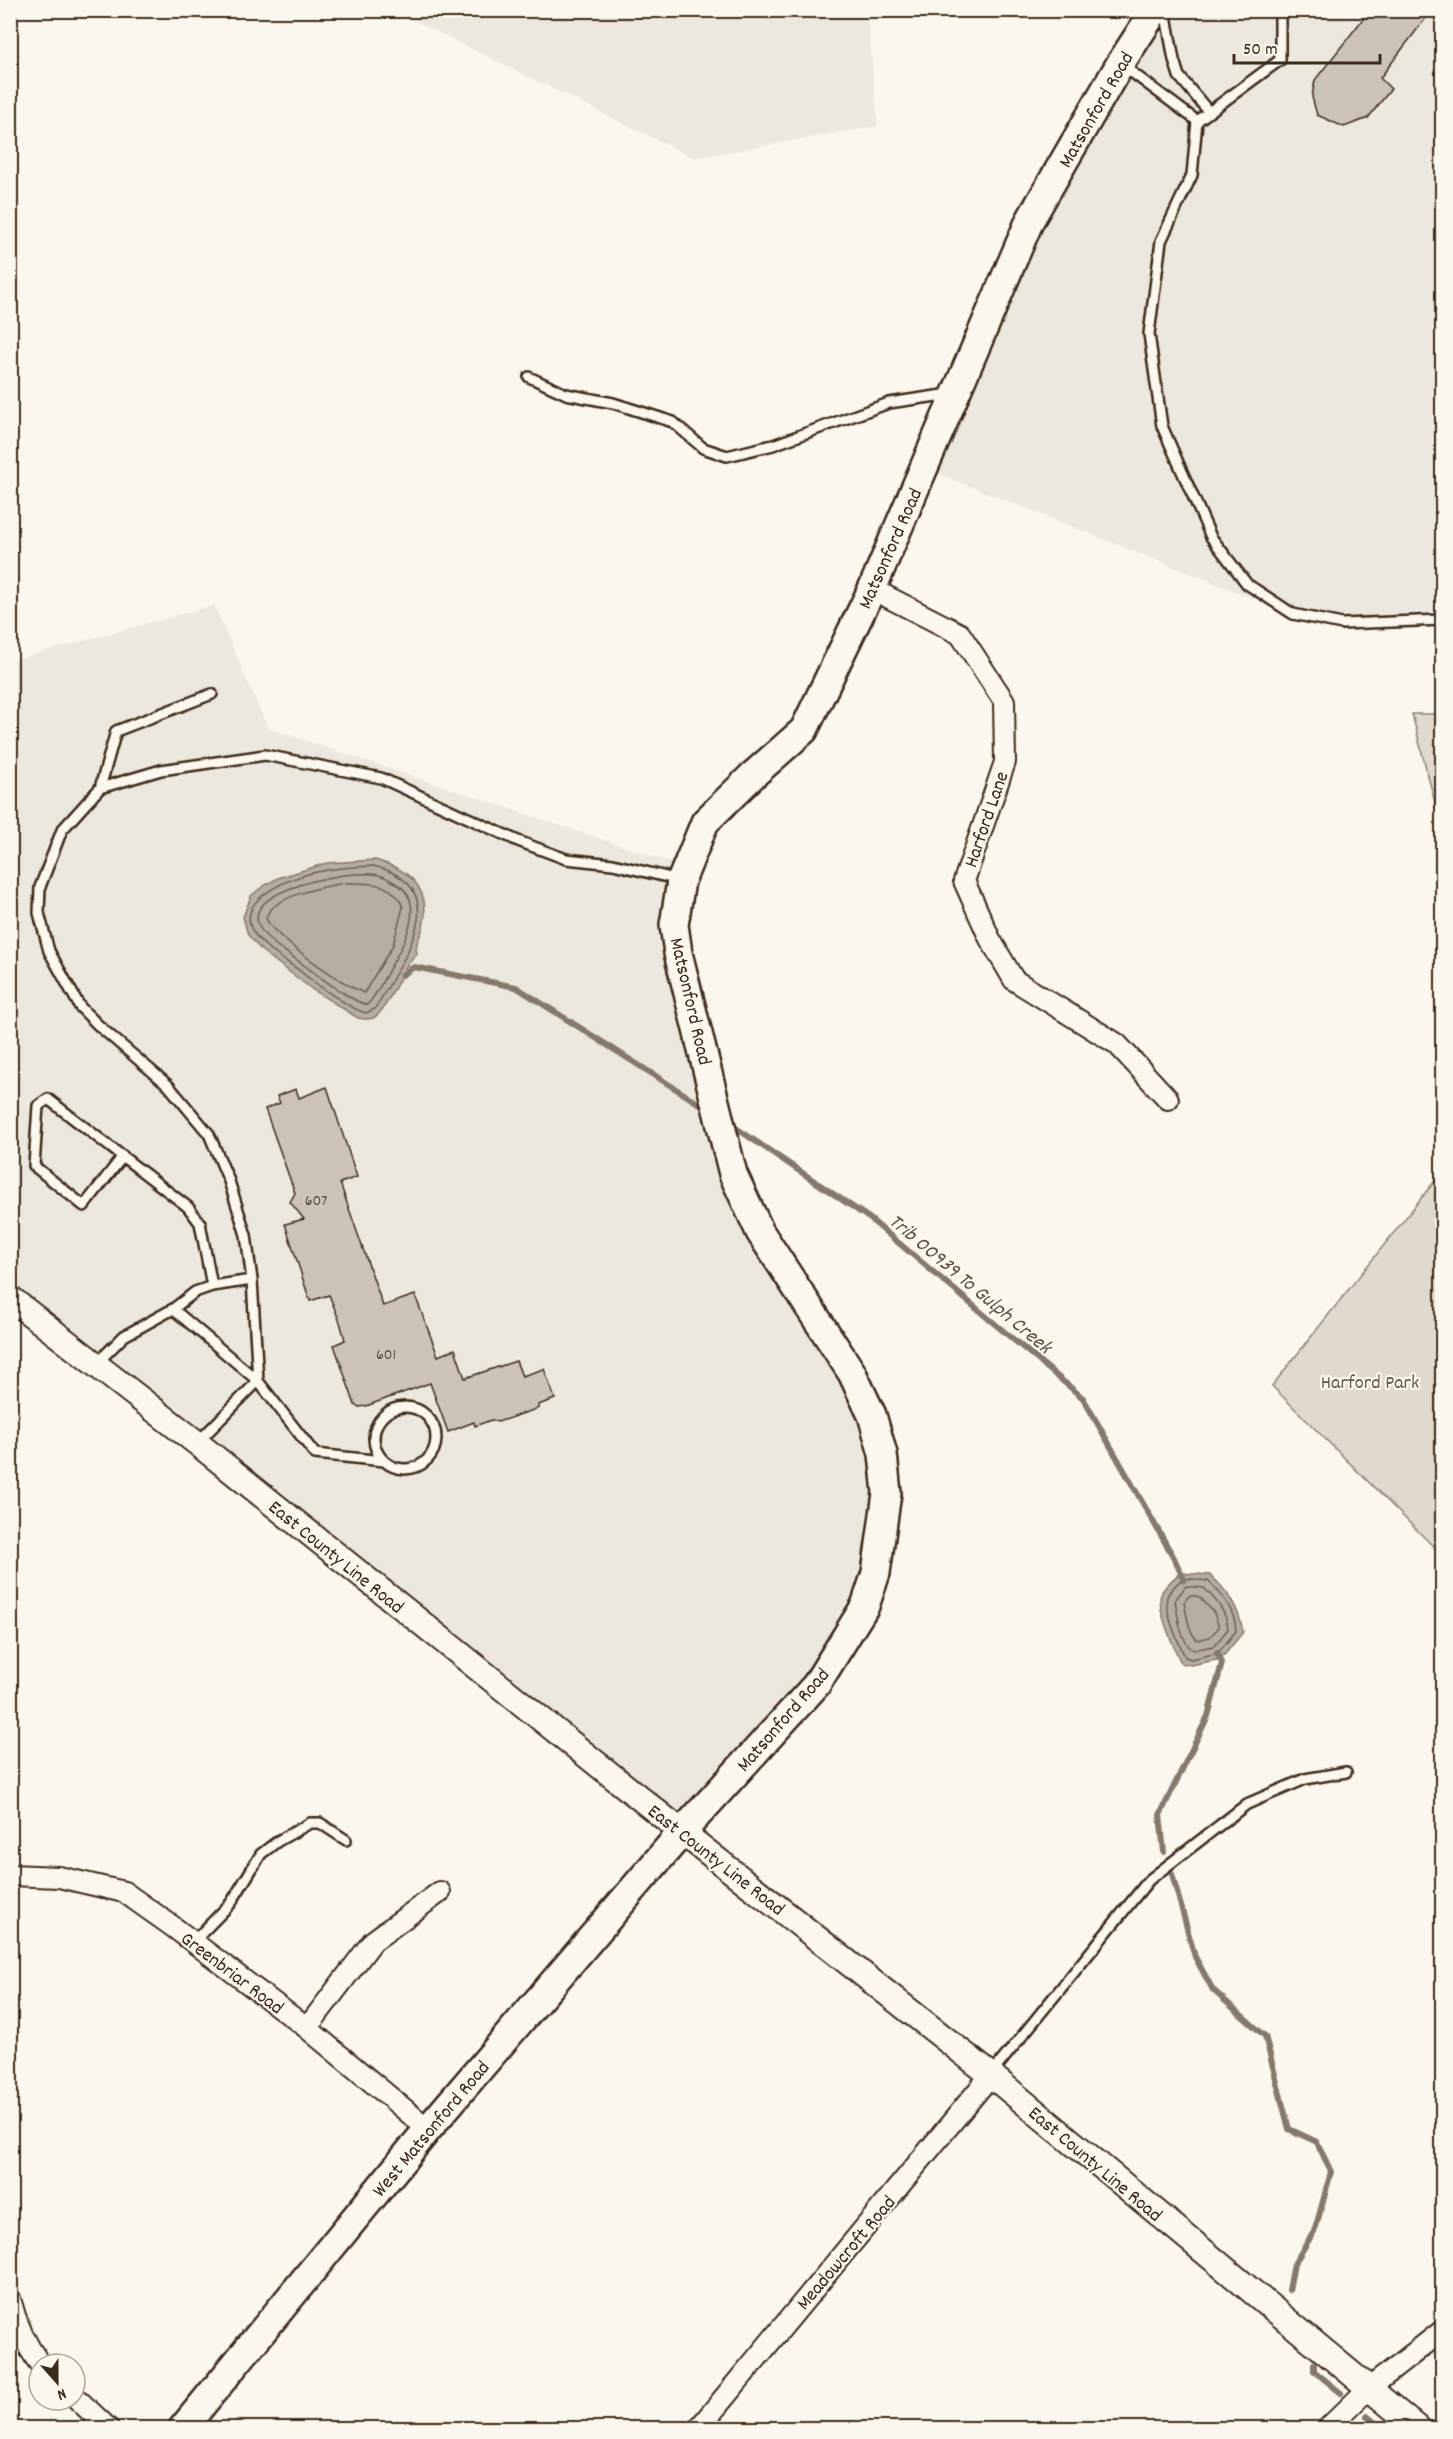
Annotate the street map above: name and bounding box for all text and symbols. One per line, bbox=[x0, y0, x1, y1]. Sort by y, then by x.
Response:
scale bar bbox=[1234, 27, 1380, 65]
text: 50 m bbox=[1243, 38, 1278, 63]
street label: Matsonford Road bbox=[1053, 47, 1142, 174]
street label: Matsonford Road bbox=[853, 484, 931, 614]
street label: Harford Lane bbox=[958, 768, 1017, 872]
street label: Matsonford Road bbox=[661, 935, 717, 1068]
house number: 607 bbox=[305, 1190, 327, 1213]
water label: Trib 00939 To Gulph Creek bbox=[881, 1208, 1059, 1364]
house number: 601 bbox=[376, 1344, 396, 1367]
park label: Harford Park bbox=[1321, 1370, 1419, 1398]
street label: East County Line Road bbox=[261, 1495, 409, 1622]
street label: Matsonford Road bbox=[731, 1663, 837, 1779]
street label: East County Line Road bbox=[641, 1799, 790, 1924]
street label: Greenbriar Road bbox=[174, 1926, 289, 2023]
street label: West Matsonford Road bbox=[367, 2056, 498, 2204]
street label: East County Line Road bbox=[1021, 2101, 1167, 2230]
street label: Meadowcroft Road bbox=[791, 2191, 904, 2317]
north arrow bbox=[27, 2352, 87, 2412]
text: N bbox=[54, 2382, 69, 2406]

